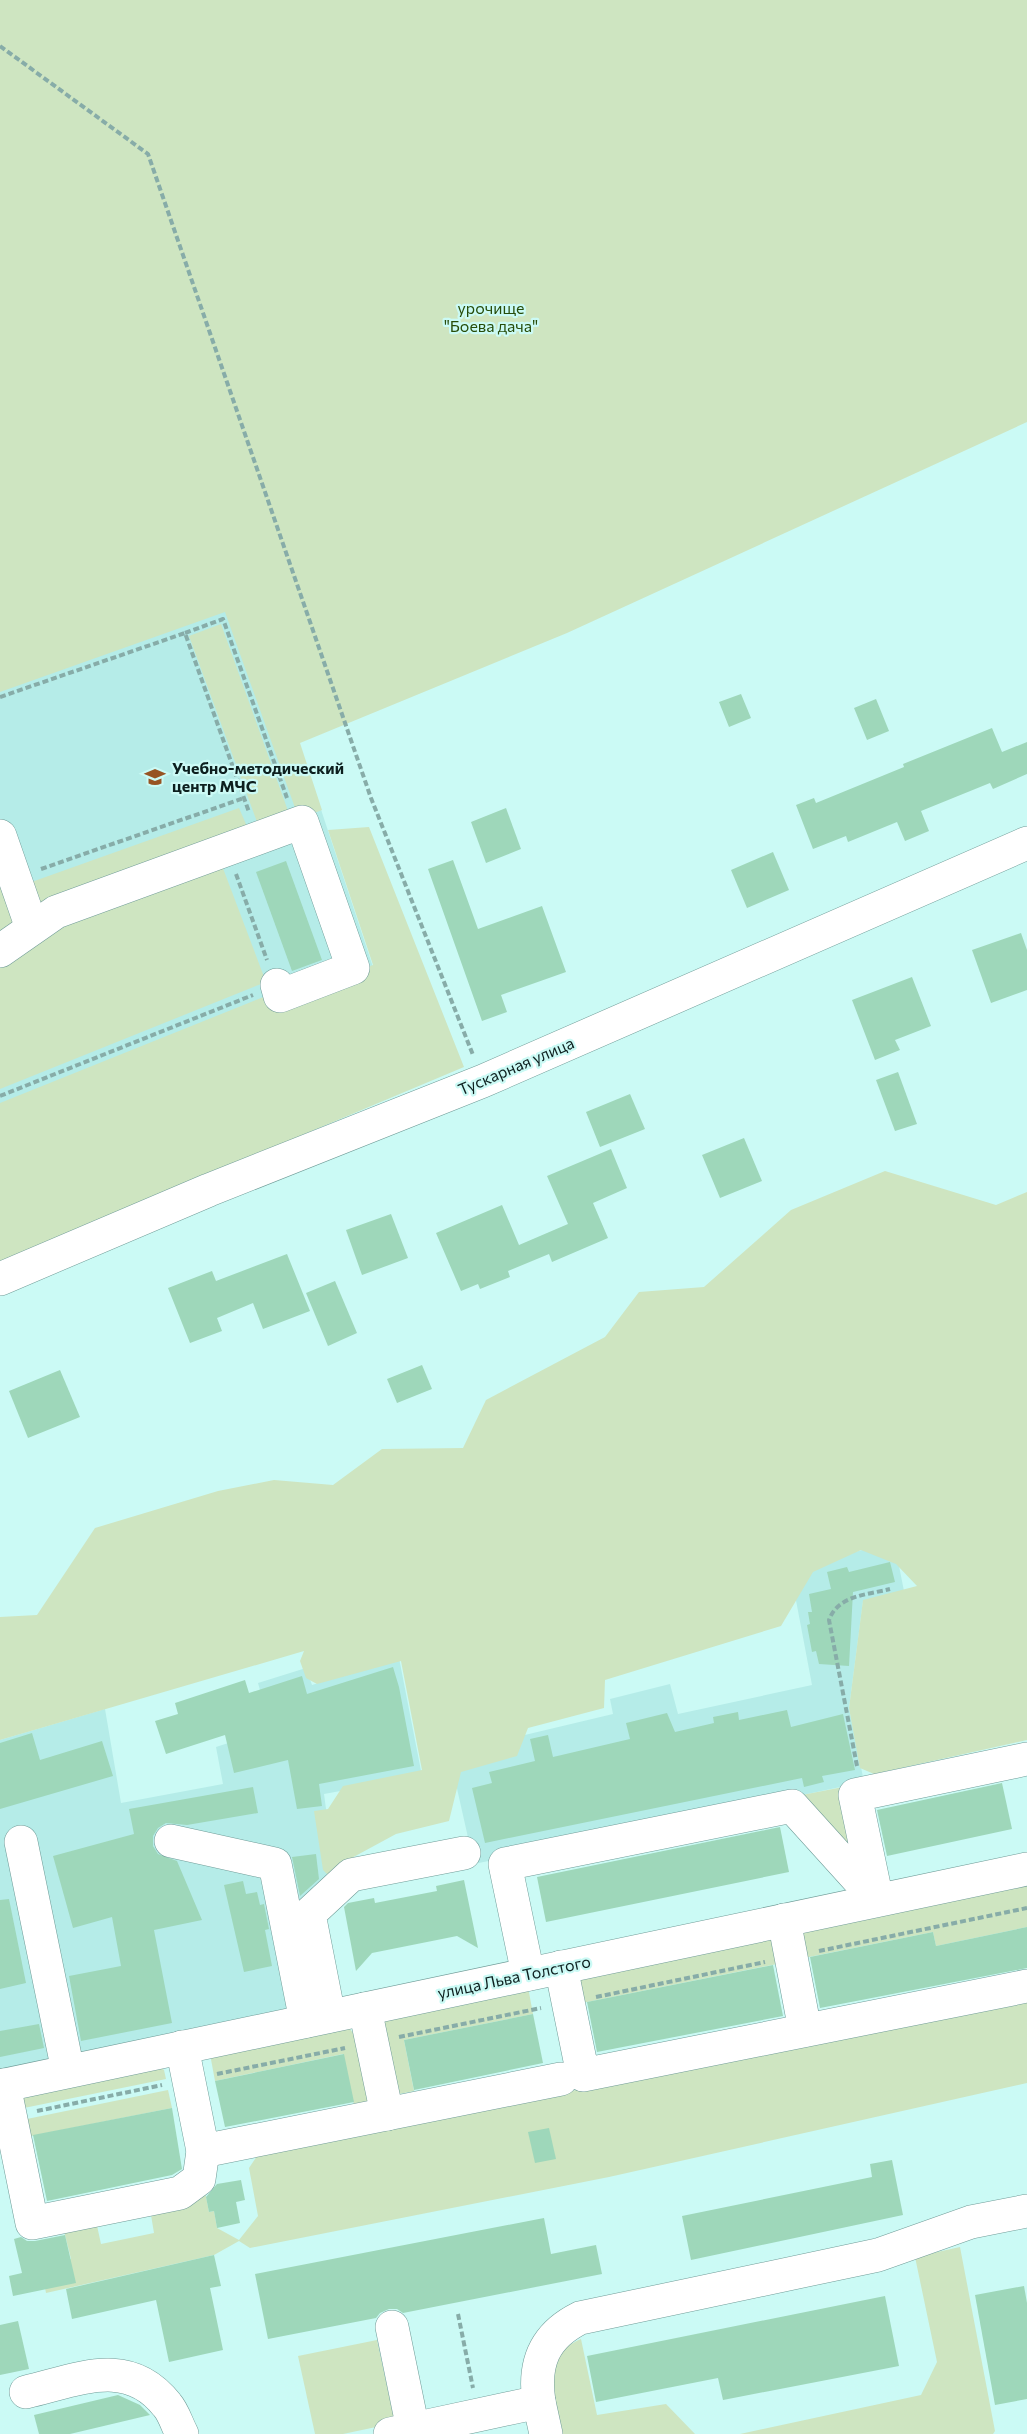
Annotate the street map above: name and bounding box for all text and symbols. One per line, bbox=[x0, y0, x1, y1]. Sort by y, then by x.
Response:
park label: урочище "Боева дача" bbox=[444, 298, 538, 335]
place label: Учебно-методический центр МЧС bbox=[172, 758, 344, 795]
school or university icon: Учебно-методический центр МЧС bbox=[143, 765, 167, 789]
street label: Тускарная улица bbox=[455, 1033, 577, 1099]
street label: улица Льва Толстого bbox=[436, 1951, 592, 2002]

